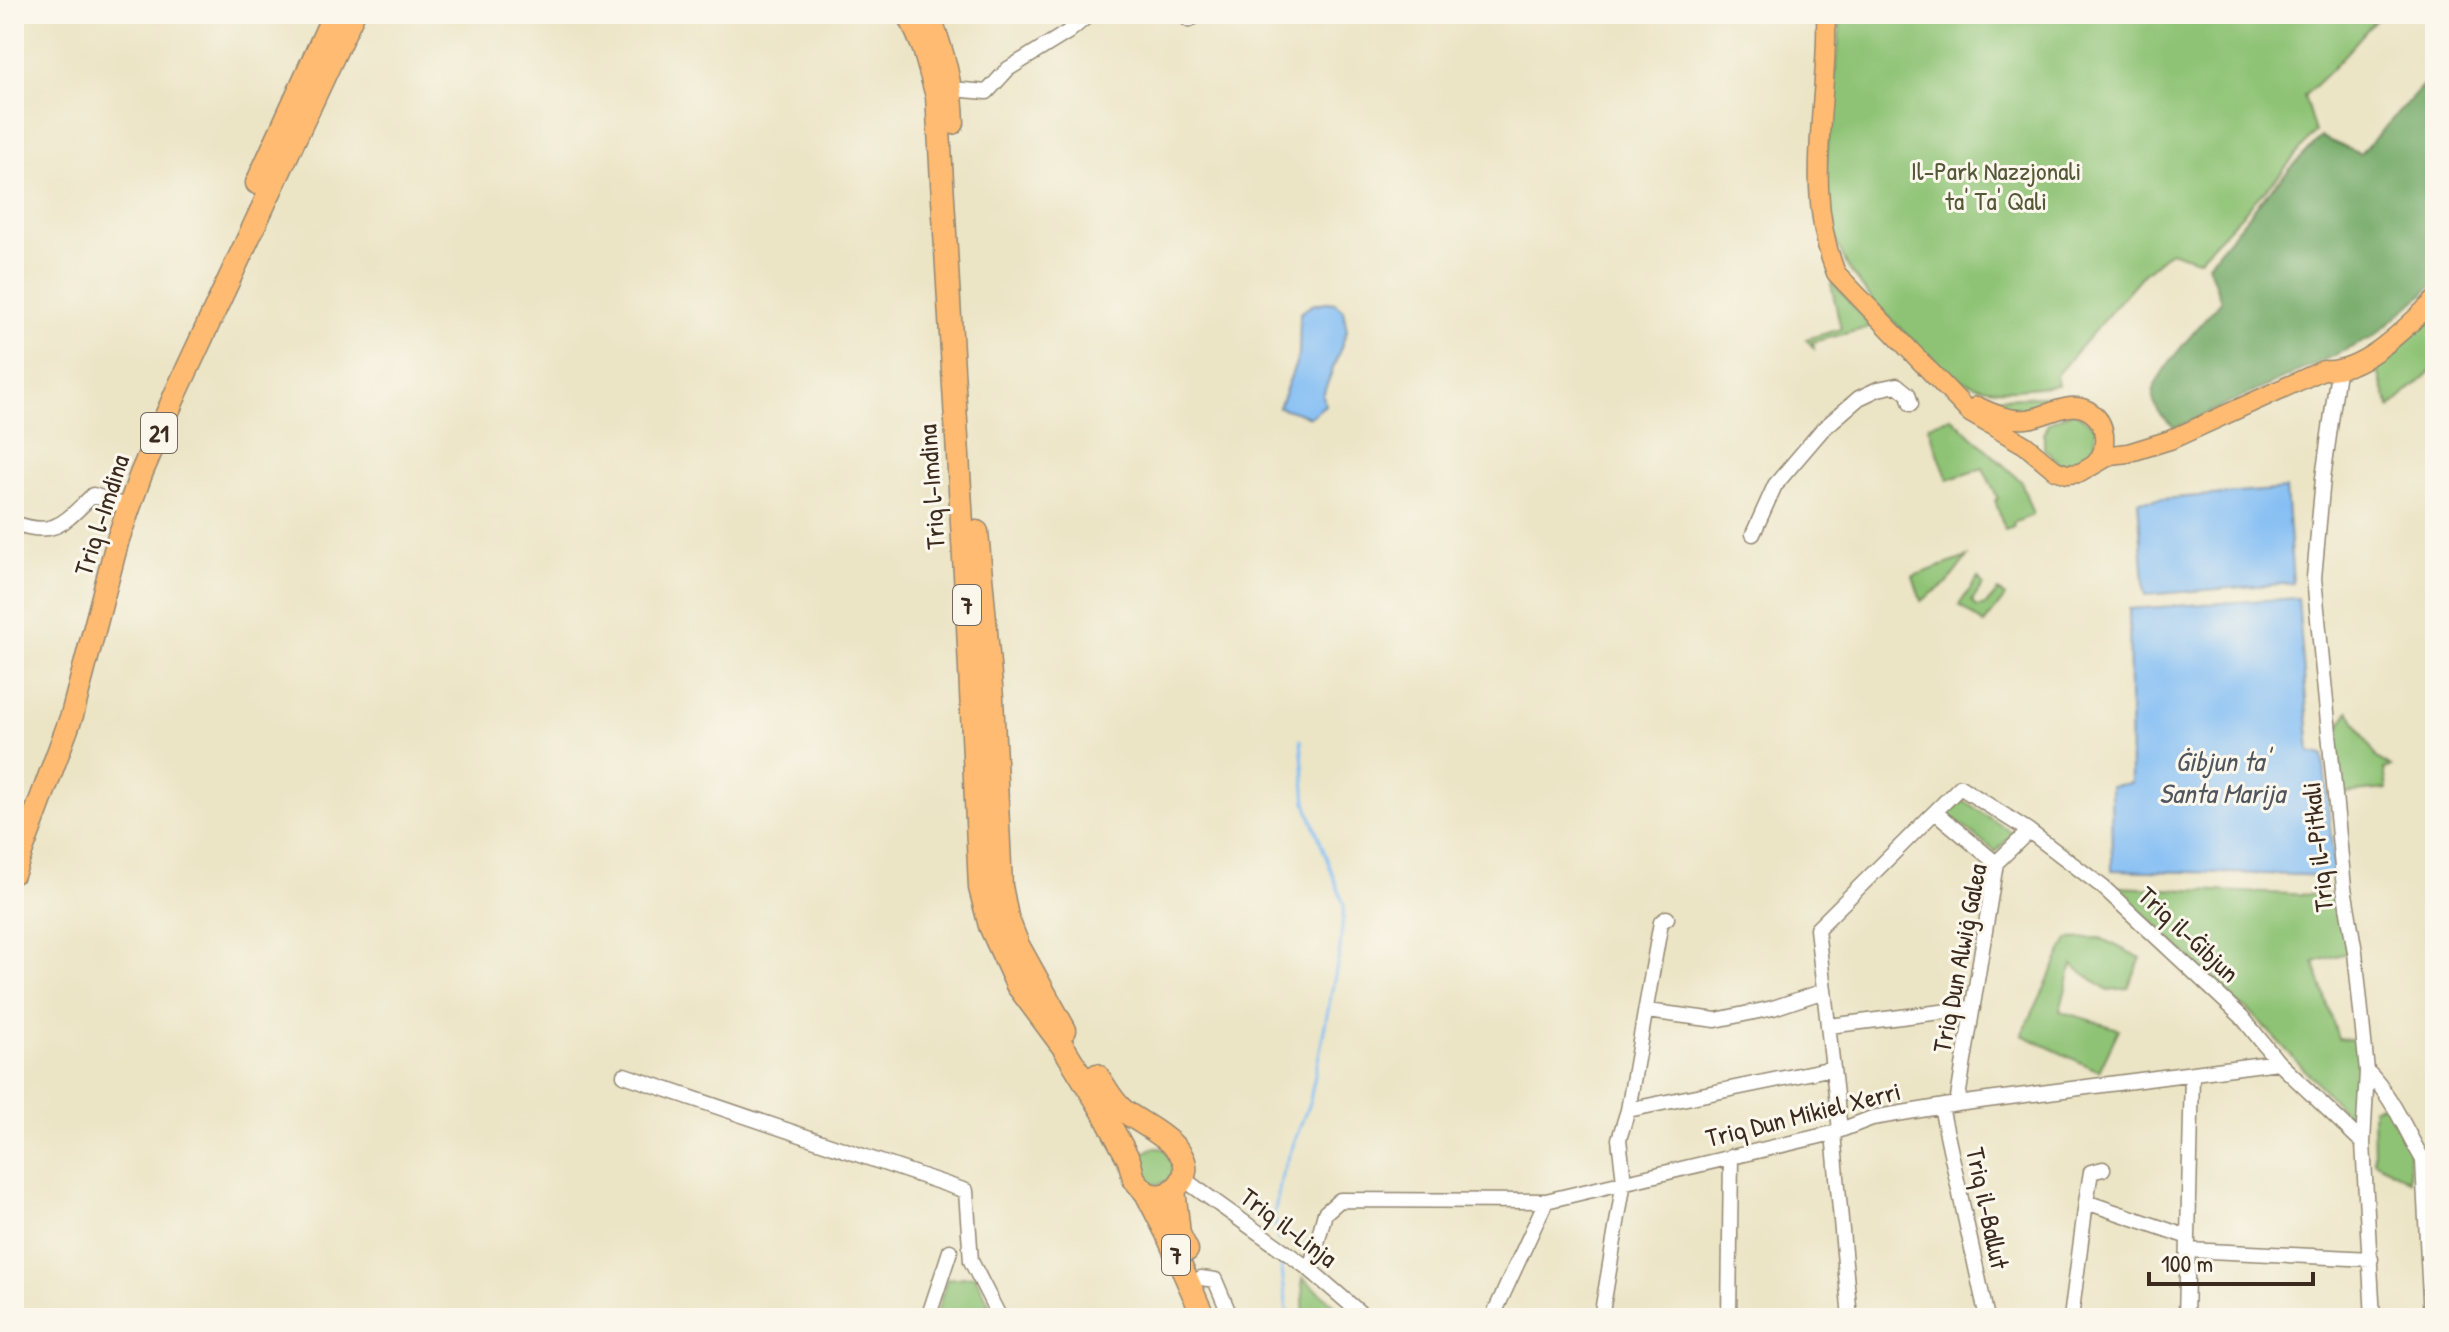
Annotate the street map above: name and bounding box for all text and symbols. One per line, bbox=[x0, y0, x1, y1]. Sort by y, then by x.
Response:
park label: Il-Park Nazzjonali ta' Ta' Qali bbox=[1911, 153, 2081, 218]
road number: 21 bbox=[141, 413, 177, 453]
street label: Triq l-Imdina bbox=[909, 423, 953, 551]
street label: Triq l-Imdina bbox=[65, 450, 137, 580]
road number: 7 bbox=[953, 585, 981, 625]
water label: Ġibjun ta' Santa Marija bbox=[2159, 742, 2288, 812]
street label: Triq il-Pitkali bbox=[2293, 780, 2341, 914]
street label: Triq Dun Alwiġ Galea bbox=[1924, 861, 1994, 1055]
street label: Triq il-Ġibjun bbox=[2131, 878, 2247, 990]
street label: Triq Dun Mikiel Xerri bbox=[1702, 1073, 1904, 1155]
street label: Triq il-Ballut bbox=[1958, 1144, 2018, 1273]
street label: Triq il-Linja bbox=[1233, 1179, 1345, 1275]
road number: 7 bbox=[1162, 1235, 1190, 1275]
scale bar bbox=[2149, 1236, 2313, 1286]
text: 100 m bbox=[2161, 1247, 2213, 1279]

